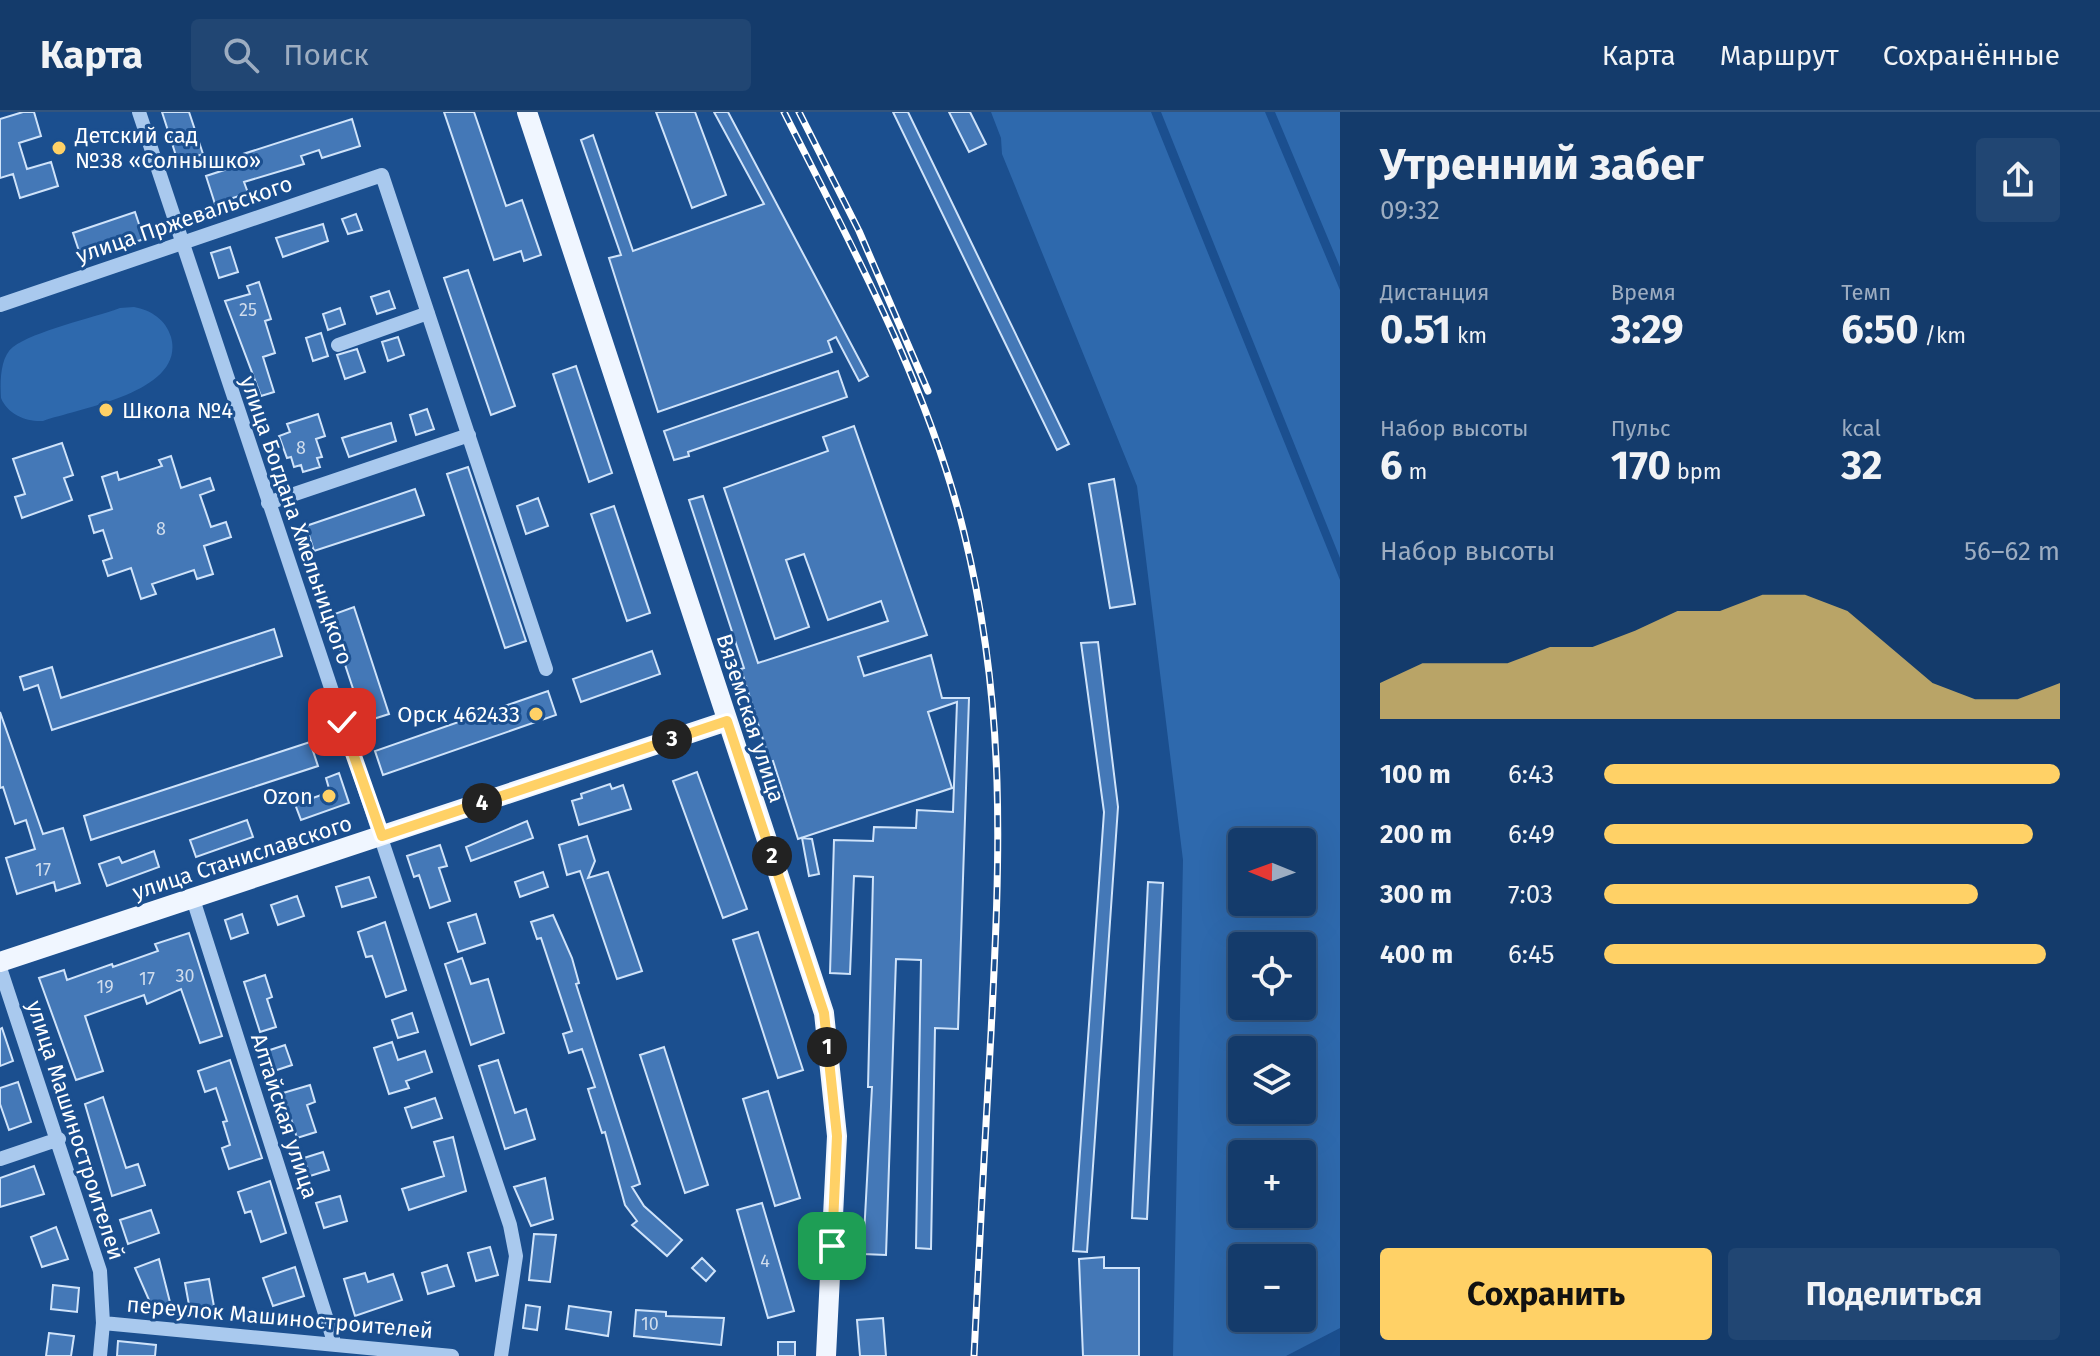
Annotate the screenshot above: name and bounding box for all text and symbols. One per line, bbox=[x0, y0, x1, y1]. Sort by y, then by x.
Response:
search box bbox=[191, 19, 751, 91]
text: Карта bbox=[40, 32, 143, 78]
icon: search bbox=[219, 33, 263, 77]
text: Поиск bbox=[283, 37, 369, 73]
text: Карта bbox=[1602, 39, 1676, 72]
text: Маршрут bbox=[1720, 39, 1839, 72]
text: Сохранённые bbox=[1883, 39, 2060, 72]
place label: Детский сад №38 «Солнышко» bbox=[74, 122, 261, 174]
text: Утренний забег bbox=[1380, 138, 1704, 191]
button: share bbox=[1976, 138, 2060, 222]
marker: Детский сад №38 «Солнышко» bbox=[50, 139, 68, 157]
street label: улица Пржевальского bbox=[72, 170, 296, 269]
text: 09:32 bbox=[1380, 195, 1440, 226]
text: Дистанция bbox=[1380, 279, 1489, 306]
text: Время bbox=[1611, 279, 1676, 306]
text: Темп bbox=[1841, 279, 1891, 306]
house number: 25 bbox=[239, 299, 257, 321]
text: 0.51 bbox=[1380, 306, 1451, 354]
text: 3:29 bbox=[1611, 306, 1684, 354]
text: 6:50 bbox=[1841, 306, 1919, 354]
text: km bbox=[1451, 322, 1487, 349]
text: /km bbox=[1919, 322, 1966, 349]
street label: улица Богдана Хмельницкого bbox=[234, 372, 359, 668]
place label: Школа №4 bbox=[122, 397, 233, 424]
marker: Школа №4 bbox=[97, 401, 115, 419]
text: Набор высоты bbox=[1380, 415, 1528, 442]
text: Пульс bbox=[1611, 415, 1671, 442]
text: kcal bbox=[1841, 415, 1881, 442]
house number: 8 bbox=[296, 437, 306, 459]
text: 6 bbox=[1380, 442, 1403, 490]
text: 170 bbox=[1611, 442, 1671, 490]
text: 32 bbox=[1841, 442, 1882, 490]
text: m bbox=[1403, 458, 1427, 485]
text: bpm bbox=[1671, 458, 1722, 485]
house number: 8 bbox=[156, 518, 166, 540]
text: Набор высоты bbox=[1380, 536, 1555, 567]
text: 56–62 m bbox=[1964, 536, 2060, 567]
street label: Вяземская улица bbox=[710, 630, 791, 806]
pin bbox=[308, 688, 376, 756]
icon: check bbox=[320, 700, 364, 744]
place label: Орск 462433 bbox=[397, 701, 520, 728]
marker: Орск 462433 bbox=[527, 705, 545, 723]
pin: 3 bbox=[652, 719, 692, 759]
text: 3 bbox=[666, 725, 678, 752]
text: 100 m bbox=[1380, 759, 1451, 790]
text: 6:43 bbox=[1508, 759, 1554, 790]
place label: Ozon bbox=[263, 783, 313, 810]
pin: 4 bbox=[462, 783, 502, 823]
marker: Ozon bbox=[320, 787, 338, 805]
text: 4 bbox=[476, 789, 488, 816]
street label: улица Станиславского bbox=[129, 809, 355, 906]
text: 200 m bbox=[1380, 819, 1452, 850]
text: 6:49 bbox=[1508, 819, 1555, 850]
north arrow bbox=[1228, 828, 1316, 916]
map controls bbox=[1228, 828, 1316, 1332]
pin: 2 bbox=[752, 836, 792, 876]
text: 2 bbox=[766, 842, 778, 869]
house number: 17 bbox=[35, 859, 51, 881]
text: 300 m bbox=[1380, 879, 1452, 910]
text: 7:03 bbox=[1508, 879, 1553, 910]
button: locate bbox=[1228, 932, 1316, 1020]
text: 400 m bbox=[1380, 939, 1453, 970]
text: 6:45 bbox=[1508, 939, 1555, 970]
house number: 30 bbox=[175, 965, 195, 987]
house number: 17 bbox=[139, 968, 155, 990]
house number: 19 bbox=[96, 976, 114, 998]
street label: улица Машиностроителей bbox=[21, 997, 130, 1263]
pin: 1 bbox=[807, 1027, 847, 1067]
street label: Алтайская улица bbox=[245, 1030, 324, 1202]
text: 1 bbox=[822, 1033, 832, 1060]
button: layers bbox=[1228, 1036, 1316, 1124]
button: + bbox=[1228, 1140, 1316, 1228]
pin bbox=[798, 1212, 866, 1280]
icon: arrive bbox=[810, 1224, 854, 1268]
button: − bbox=[1228, 1244, 1316, 1332]
button: Сохранить bbox=[1380, 1248, 1712, 1340]
button: Поделиться bbox=[1728, 1248, 2060, 1340]
house number: 4 bbox=[760, 1250, 770, 1272]
street label: переулок Машиностроителей bbox=[126, 1291, 434, 1344]
house number: 10 bbox=[641, 1313, 659, 1335]

